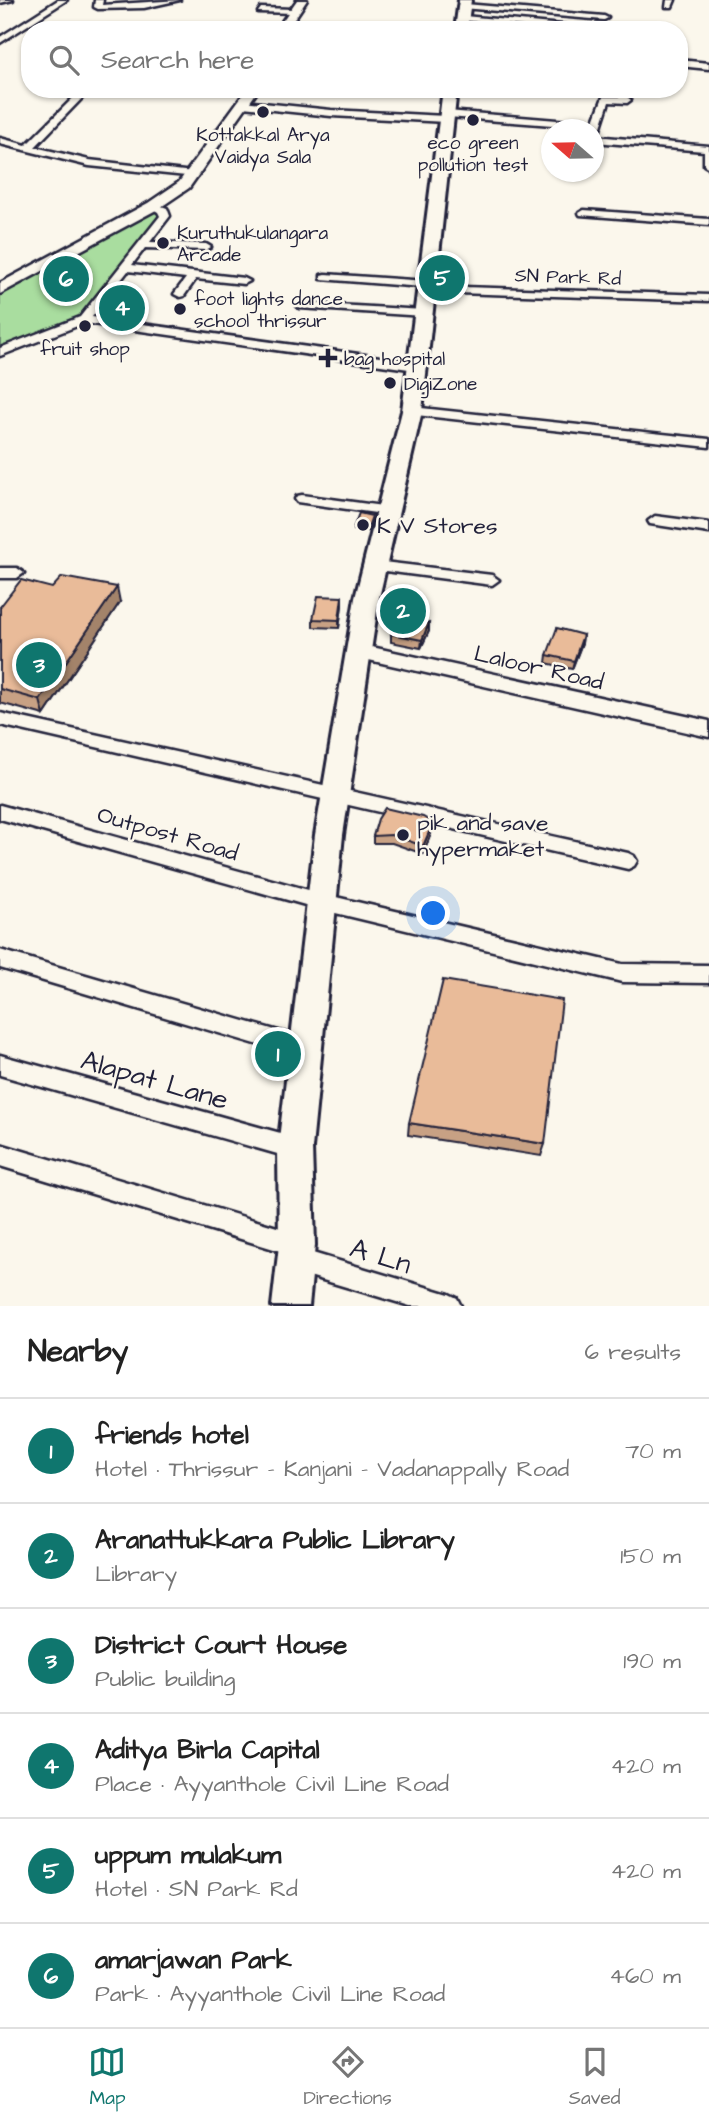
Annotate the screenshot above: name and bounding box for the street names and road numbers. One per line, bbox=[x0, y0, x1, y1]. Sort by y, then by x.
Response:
street label: SN Park Rd bbox=[514, 262, 622, 293]
street label: Laloor Road bbox=[471, 638, 607, 698]
street label: Outpost Road bbox=[94, 799, 242, 869]
street label: Alapat Lane bbox=[76, 1041, 233, 1120]
street label: A Ln bbox=[345, 1229, 416, 1284]

